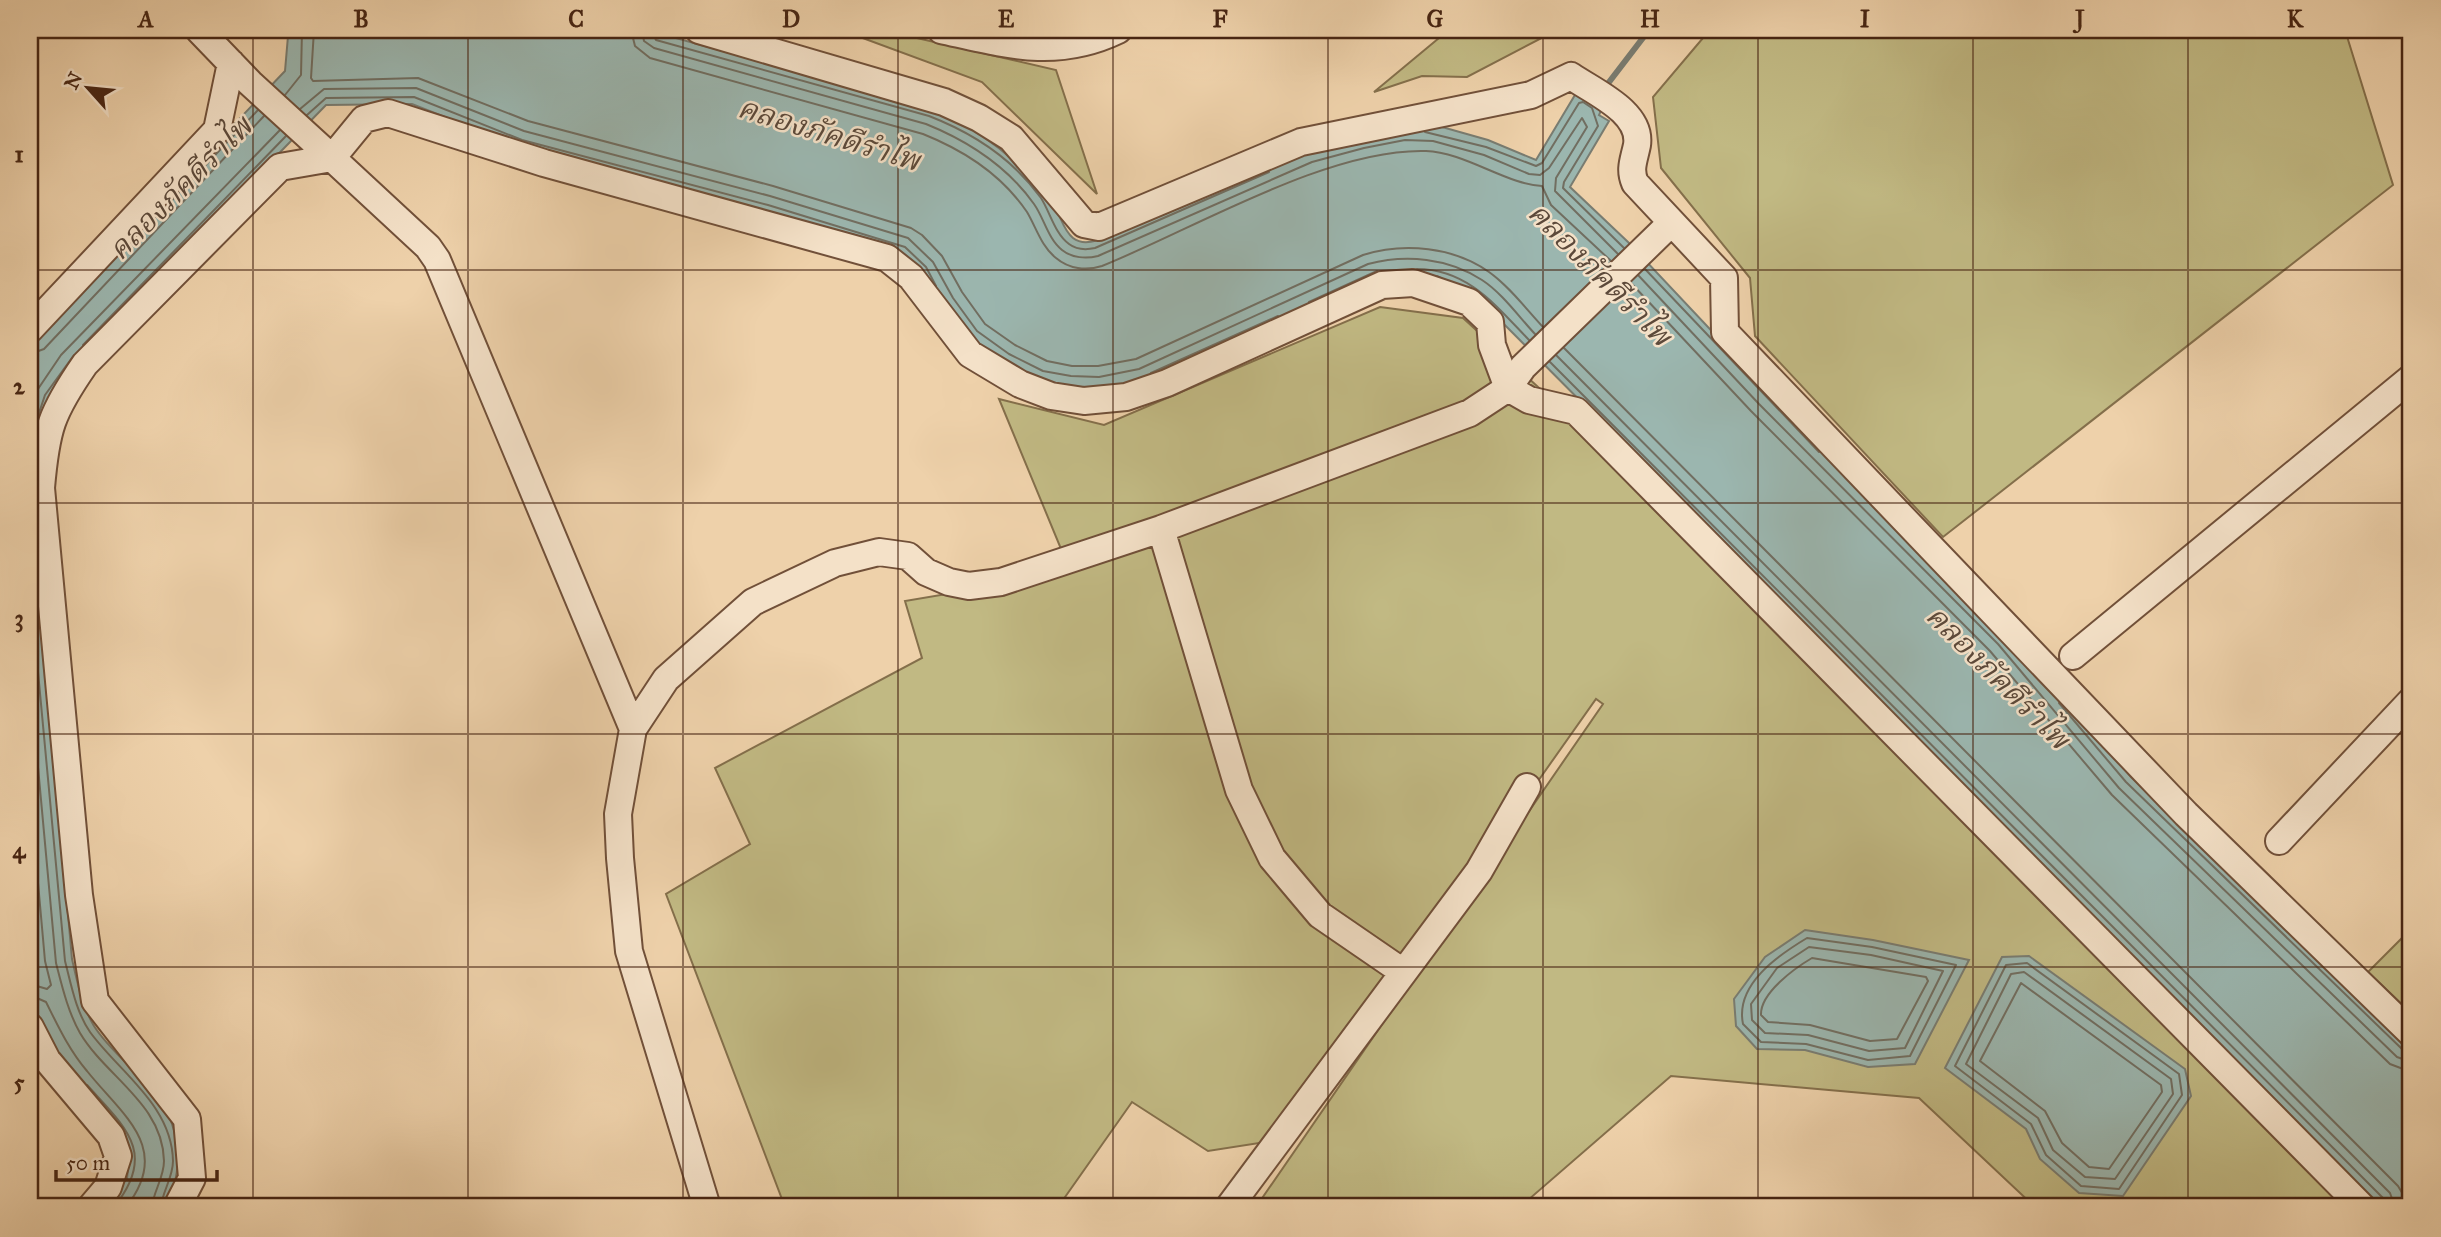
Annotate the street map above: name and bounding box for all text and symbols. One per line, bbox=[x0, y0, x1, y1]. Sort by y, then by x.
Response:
text: A bbox=[136, 5, 154, 33]
text: B bbox=[353, 5, 369, 33]
text: C bbox=[568, 5, 584, 33]
text: D bbox=[782, 5, 800, 33]
text: E bbox=[998, 5, 1015, 33]
text: F bbox=[1212, 5, 1228, 33]
text: G bbox=[1427, 5, 1444, 33]
text: H bbox=[1640, 5, 1660, 33]
text: I bbox=[1860, 5, 1870, 33]
text: J bbox=[2072, 5, 2085, 34]
text: K bbox=[2287, 5, 2305, 33]
north arrow bbox=[52, 52, 122, 122]
text: N bbox=[59, 68, 87, 93]
water label: คลองภัคดีรำไพ bbox=[734, 86, 927, 179]
water label: คลองภัคดีรำไพ bbox=[98, 106, 260, 267]
text: 1 bbox=[14, 140, 24, 168]
water label: คลองภัคดีรำไพ bbox=[1521, 192, 1682, 354]
text: 2 bbox=[13, 372, 25, 400]
water label: คลองภัคดีรำไพ bbox=[1919, 595, 2080, 757]
text: 3 bbox=[14, 604, 24, 633]
text: 4 bbox=[13, 836, 27, 864]
text: 5 bbox=[14, 1068, 25, 1096]
scale bar bbox=[56, 1139, 217, 1183]
text: 50 m bbox=[66, 1150, 111, 1176]

